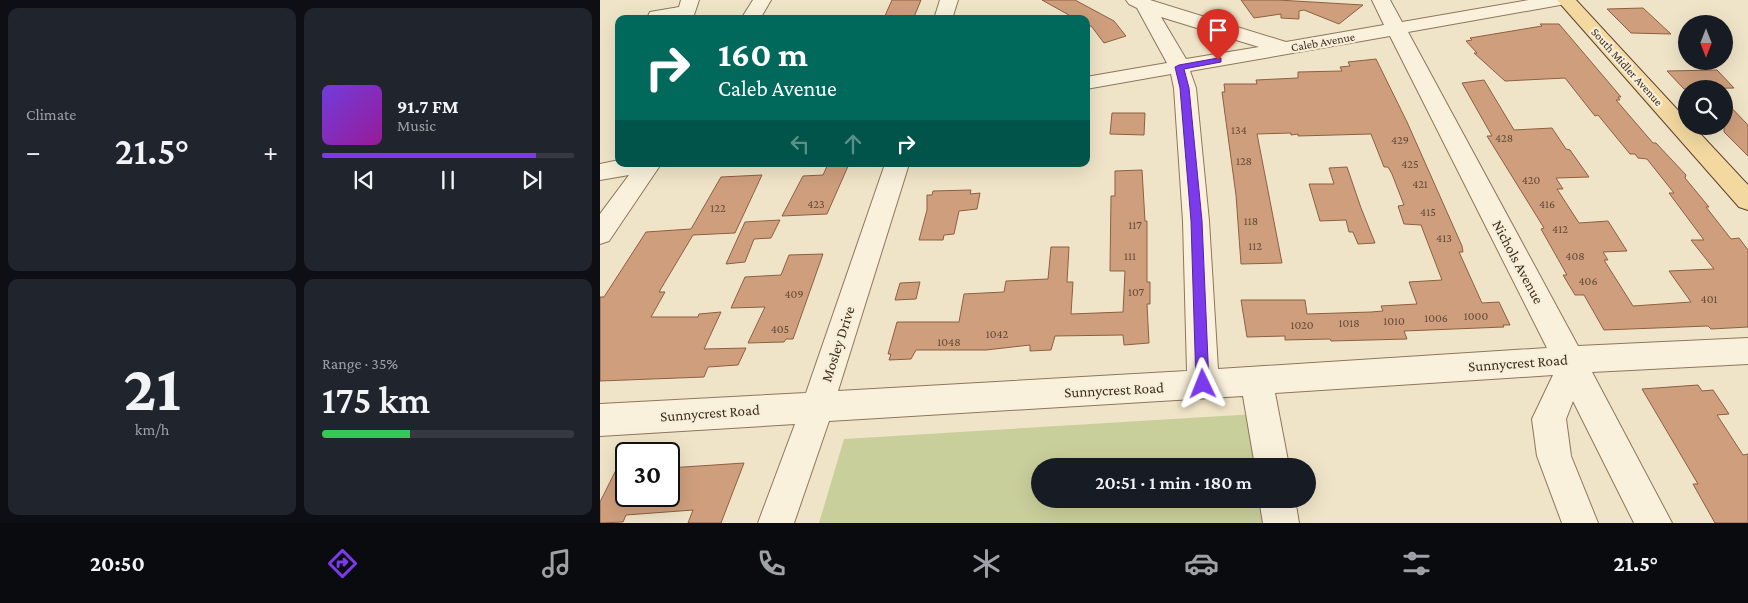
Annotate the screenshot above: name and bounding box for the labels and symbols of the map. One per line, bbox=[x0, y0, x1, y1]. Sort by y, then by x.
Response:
pin bbox=[1197, 9, 1239, 60]
north arrow bbox=[1678, 15, 1732, 70]
street label: South Midler Avenue bbox=[1588, 25, 1666, 109]
street label: Caleb Avenue bbox=[1290, 29, 1356, 55]
house number: 134 bbox=[1231, 123, 1247, 137]
house number: 428 bbox=[1495, 131, 1513, 145]
house number: 429 bbox=[1391, 133, 1409, 147]
house number: 128 bbox=[1236, 154, 1252, 168]
house number: 425 bbox=[1401, 157, 1419, 171]
house number: 420 bbox=[1522, 173, 1540, 187]
house number: 421 bbox=[1412, 177, 1428, 191]
house number: 423 bbox=[807, 197, 825, 211]
house number: 416 bbox=[1539, 197, 1555, 211]
house number: 122 bbox=[710, 201, 726, 215]
house number: 415 bbox=[1420, 205, 1436, 219]
house number: 118 bbox=[1244, 214, 1258, 228]
house number: 117 bbox=[1128, 218, 1142, 232]
street label: Nichols Avenue bbox=[1489, 218, 1547, 307]
house number: 412 bbox=[1552, 222, 1568, 236]
house number: 413 bbox=[1436, 231, 1452, 245]
house number: 112 bbox=[1248, 239, 1262, 253]
house number: 111 bbox=[1124, 249, 1136, 263]
house number: 408 bbox=[1565, 249, 1585, 263]
house number: 406 bbox=[1578, 274, 1598, 288]
house number: 107 bbox=[1128, 285, 1144, 299]
house number: 409 bbox=[784, 287, 804, 301]
house number: 401 bbox=[1701, 292, 1717, 306]
street label: Mosley Drive bbox=[818, 304, 859, 384]
house number: 1000 bbox=[1464, 309, 1488, 323]
house number: 1006 bbox=[1424, 311, 1448, 325]
house number: 1010 bbox=[1383, 314, 1405, 328]
house number: 1018 bbox=[1338, 316, 1360, 330]
house number: 1020 bbox=[1290, 318, 1314, 332]
house number: 405 bbox=[771, 322, 789, 336]
house number: 1042 bbox=[986, 327, 1009, 341]
house number: 1048 bbox=[937, 335, 961, 349]
street label: Sunnycrest Road bbox=[1468, 352, 1568, 375]
position arrow bbox=[1176, 357, 1228, 409]
street label: Sunnycrest Road bbox=[1064, 379, 1164, 402]
street label: Sunnycrest Road bbox=[660, 402, 760, 425]
speed limit sign: 30 bbox=[615, 442, 680, 507]

